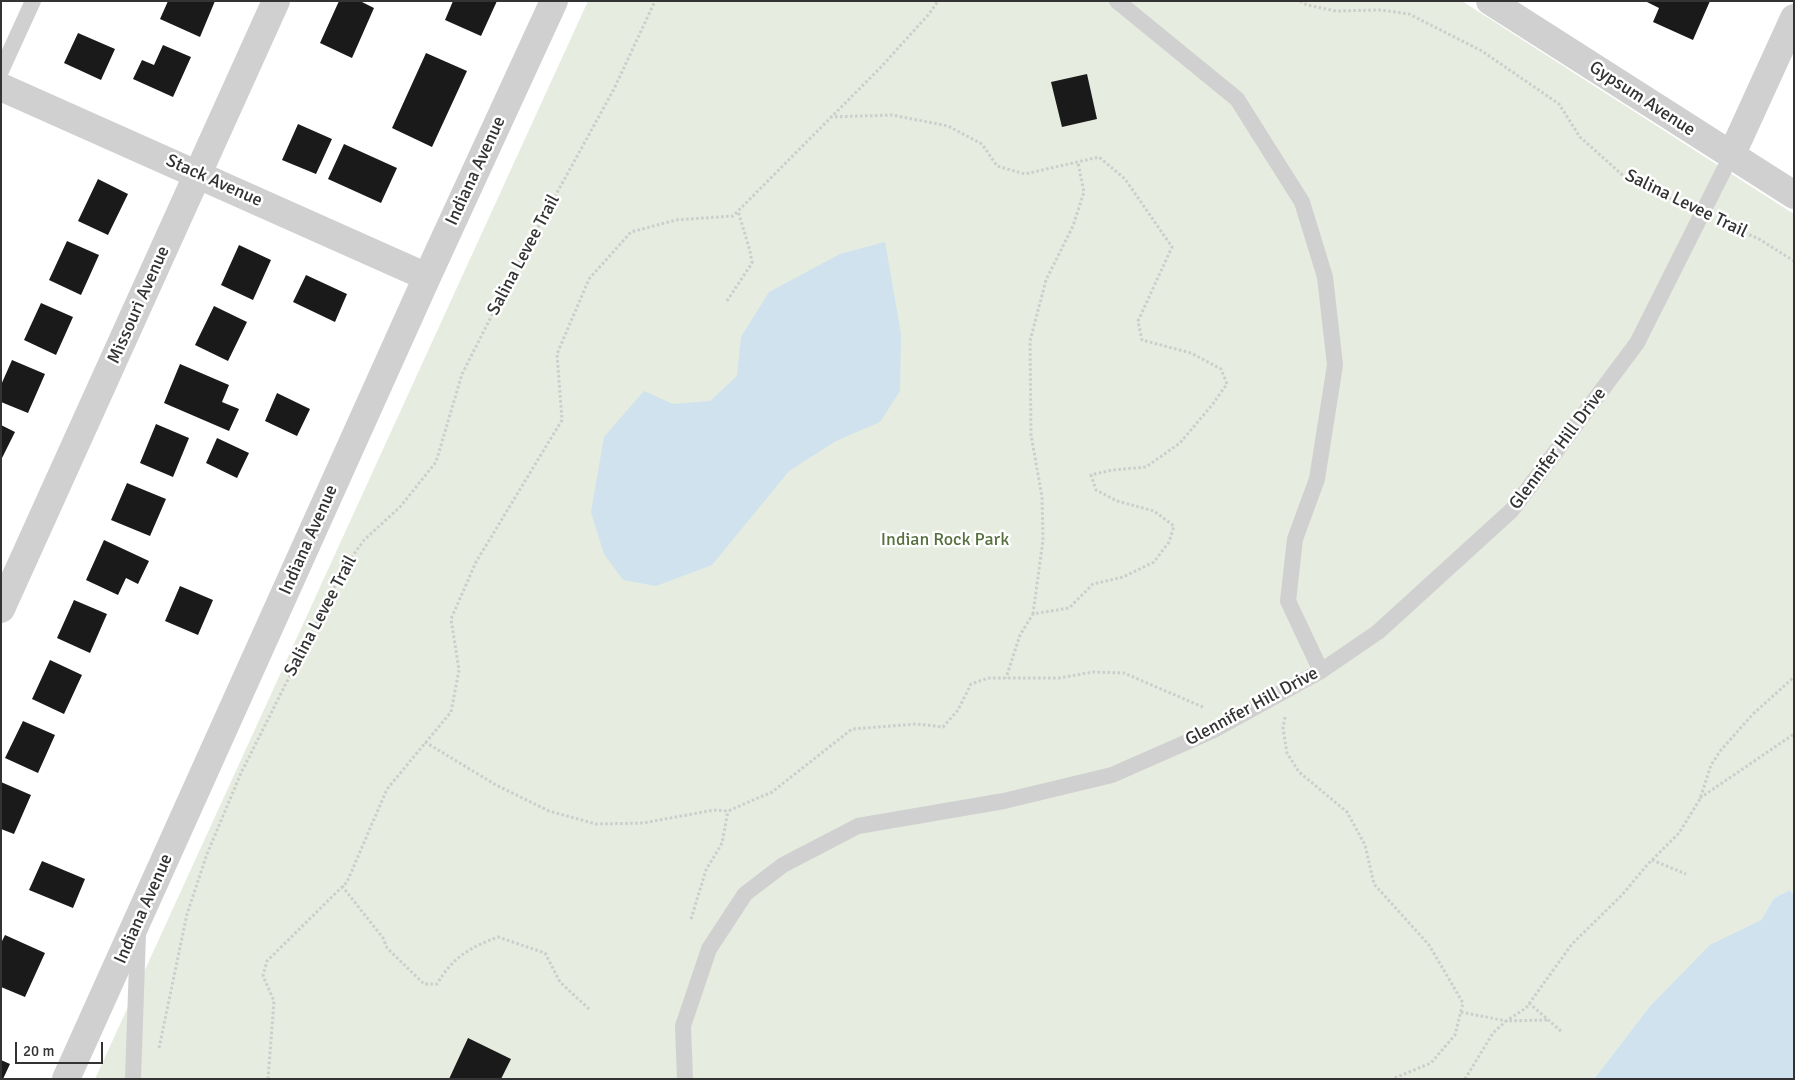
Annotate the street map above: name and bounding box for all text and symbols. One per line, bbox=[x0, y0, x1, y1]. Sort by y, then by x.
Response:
street label: Gypsum Avenue bbox=[1585, 57, 1699, 141]
street label: Indiana Avenue bbox=[441, 113, 511, 229]
street label: Stack Avenue bbox=[162, 150, 266, 212]
street label: Salina Levee Trail bbox=[1621, 165, 1751, 243]
street label: Salina Levee Trail bbox=[483, 191, 565, 319]
street label: Missouri Avenue bbox=[103, 243, 175, 367]
street label: Glennifer Hill Drive bbox=[1505, 384, 1611, 514]
street label: Indiana Avenue bbox=[275, 482, 343, 598]
park label: Indian Rock Park bbox=[881, 529, 1009, 551]
street label: Salina Levee Trail bbox=[280, 552, 362, 680]
street label: Glennifer Hill Drive bbox=[1182, 663, 1322, 751]
street label: Indiana Avenue bbox=[110, 851, 178, 967]
scale bar bbox=[18, 1032, 105, 1064]
text: 20 m bbox=[23, 1042, 54, 1060]

